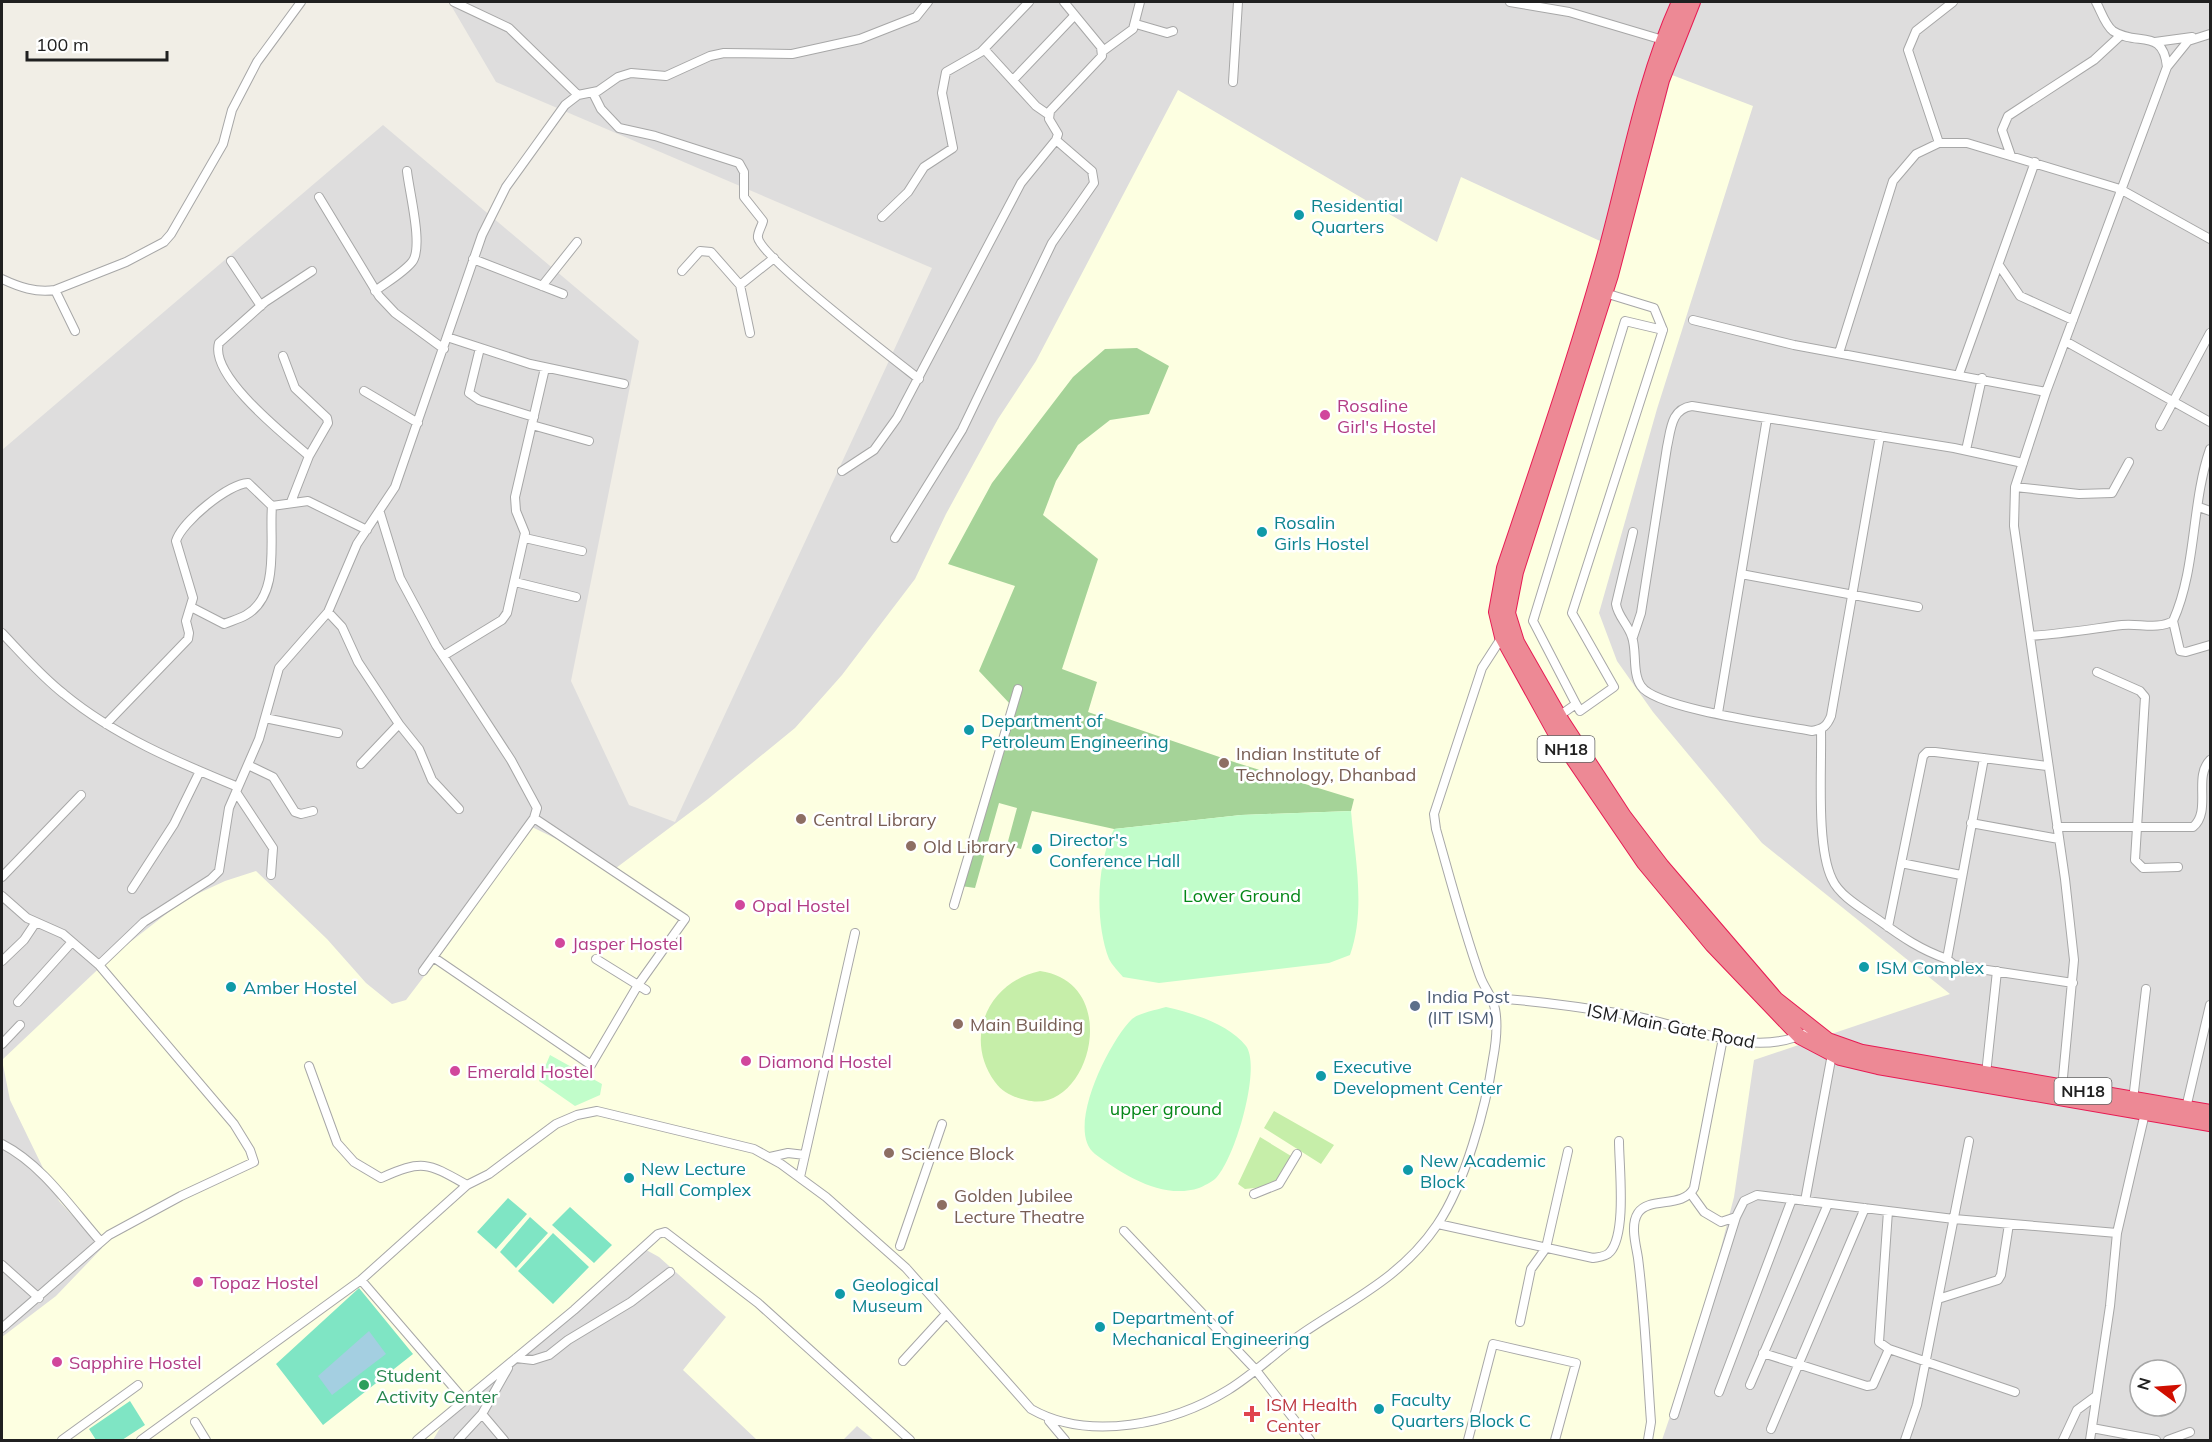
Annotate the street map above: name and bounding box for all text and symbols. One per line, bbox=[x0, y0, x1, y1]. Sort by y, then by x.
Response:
scale bar bbox=[27, 24, 166, 62]
text: 100 m bbox=[36, 33, 89, 56]
place label: Residential Quarters bbox=[1311, 194, 1403, 238]
marker: Residential Quarters bbox=[1292, 208, 1306, 222]
place label: Rosaline Girl's Hostel bbox=[1337, 394, 1436, 438]
marker: Rosaline Girl's Hostel bbox=[1318, 408, 1332, 422]
place label: Rosalin Girls Hostel bbox=[1274, 511, 1369, 555]
marker: Rosalin Girls Hostel bbox=[1255, 525, 1269, 539]
place label: Department of Petroleum Engineering bbox=[981, 709, 1169, 753]
marker: Department of Petroleum Engineering bbox=[962, 723, 976, 737]
road number: NH18 bbox=[1538, 736, 1594, 762]
place label: Indian Institute of Technology, Dhanbad bbox=[1236, 742, 1416, 786]
marker: Indian Institute of Technology, Dhanbad bbox=[1217, 756, 1231, 770]
place label: Central Library bbox=[813, 808, 937, 831]
marker: Central Library bbox=[794, 812, 808, 826]
place label: Director's Conference Hall bbox=[1049, 828, 1180, 872]
place label: Old Library bbox=[923, 835, 1016, 858]
marker: Old Library bbox=[904, 839, 918, 853]
marker: Director's Conference Hall bbox=[1030, 842, 1044, 856]
park label: Lower Ground bbox=[1183, 884, 1301, 907]
place label: Opal Hostel bbox=[752, 894, 850, 917]
marker: Opal Hostel bbox=[733, 898, 747, 912]
place label: Jasper Hostel bbox=[572, 932, 683, 955]
marker: Jasper Hostel bbox=[553, 936, 567, 950]
place label: ISM Complex bbox=[1876, 956, 1985, 979]
marker: ISM Complex bbox=[1857, 960, 1871, 974]
place label: Amber Hostel bbox=[243, 976, 357, 999]
marker: Amber Hostel bbox=[224, 980, 238, 994]
place label: India Post (IIT ISM) bbox=[1427, 985, 1510, 1029]
street label: ISM Main Gate Road bbox=[1585, 998, 1757, 1054]
marker: India Post (IIT ISM) bbox=[1408, 999, 1422, 1013]
place label: Main Building bbox=[970, 1013, 1083, 1036]
marker: Main Building bbox=[951, 1017, 965, 1031]
place label: Diamond Hostel bbox=[758, 1050, 892, 1073]
marker: Diamond Hostel bbox=[739, 1054, 753, 1068]
place label: Executive Development Center bbox=[1333, 1055, 1503, 1099]
place label: Emerald Hostel bbox=[467, 1060, 593, 1083]
marker: Emerald Hostel bbox=[448, 1064, 462, 1078]
marker: Executive Development Center bbox=[1314, 1069, 1328, 1083]
road number: NH18 bbox=[2054, 1078, 2112, 1104]
park label: upper ground bbox=[1110, 1097, 1222, 1120]
place label: Science Block bbox=[901, 1142, 1015, 1165]
marker: Science Block bbox=[882, 1146, 896, 1160]
place label: New Academic Block bbox=[1420, 1149, 1546, 1193]
place label: New Lecture Hall Complex bbox=[641, 1157, 751, 1201]
marker: New Academic Block bbox=[1401, 1163, 1415, 1177]
marker: New Lecture Hall Complex bbox=[622, 1171, 636, 1185]
place label: Golden Jubilee Lecture Theatre bbox=[954, 1184, 1085, 1228]
marker: Golden Jubilee Lecture Theatre bbox=[935, 1198, 949, 1212]
place label: Topaz Hostel bbox=[210, 1271, 319, 1294]
place label: Geological Museum bbox=[852, 1273, 939, 1317]
marker: Topaz Hostel bbox=[191, 1275, 205, 1289]
marker: Geological Museum bbox=[833, 1287, 847, 1301]
place label: Department of Mechanical Engineering bbox=[1112, 1306, 1310, 1350]
marker: Department of Mechanical Engineering bbox=[1093, 1320, 1107, 1334]
place label: Sapphire Hostel bbox=[69, 1351, 202, 1374]
marker: Sapphire Hostel bbox=[50, 1355, 64, 1369]
north arrow bbox=[2128, 1358, 2188, 1418]
place label: Student Activity Center bbox=[376, 1364, 498, 1408]
text: N bbox=[2132, 1375, 2155, 1392]
marker: Student Activity Center bbox=[357, 1378, 371, 1392]
place label: Faculty Quarters Block C bbox=[1391, 1388, 1531, 1432]
place label: ISM Health Center bbox=[1266, 1393, 1358, 1437]
marker: Faculty Quarters Block C bbox=[1372, 1402, 1386, 1416]
marker: ISM Health Center bbox=[1243, 1405, 1261, 1423]

